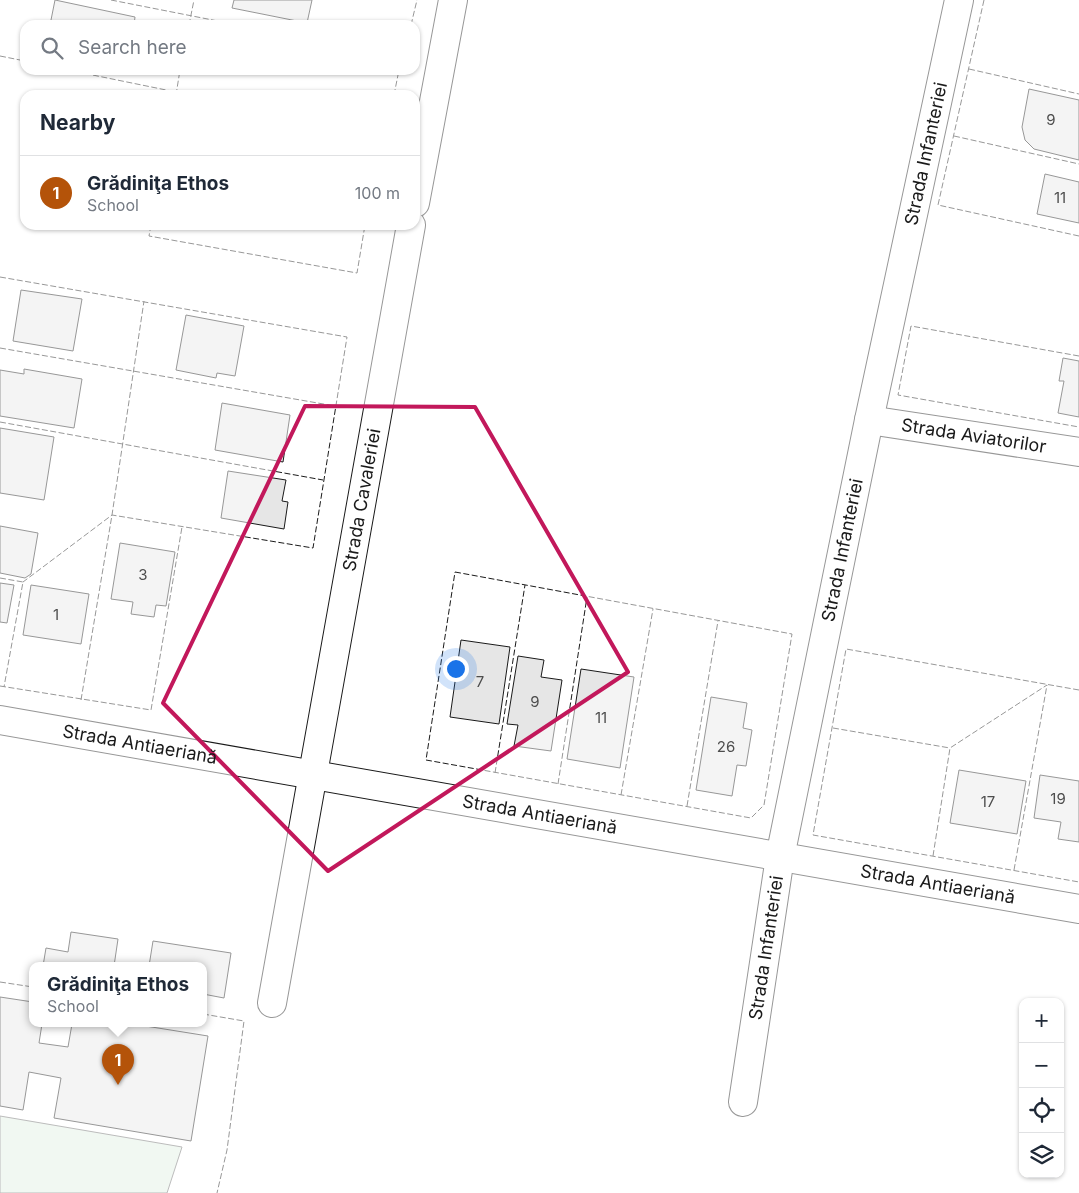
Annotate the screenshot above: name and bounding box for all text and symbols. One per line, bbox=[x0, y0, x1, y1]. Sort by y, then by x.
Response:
search box bbox=[20, 20, 420, 75]
icon: search bbox=[38, 34, 66, 62]
text: Search here bbox=[78, 36, 187, 59]
street label: Strada Infanteriei bbox=[900, 80, 951, 227]
text: Nearby bbox=[40, 110, 115, 135]
house number: 9 bbox=[1046, 110, 1056, 129]
text: Grădiniţa Ethos bbox=[87, 172, 229, 195]
text: 1 bbox=[53, 183, 59, 203]
text: 100 m bbox=[355, 183, 400, 203]
house number: 11 bbox=[1054, 188, 1066, 207]
text: School bbox=[87, 195, 139, 215]
street label: Strada Aviatorilor bbox=[900, 414, 1048, 457]
street label: Strada Cavaleriei bbox=[338, 427, 384, 573]
street label: Strada Infanteriei bbox=[817, 477, 867, 623]
house number: 3 bbox=[138, 565, 148, 584]
house number: 1 bbox=[53, 605, 59, 624]
your location bbox=[443, 656, 469, 682]
house number: 7 bbox=[476, 672, 484, 691]
house number: 9 bbox=[530, 692, 540, 711]
house number: 11 bbox=[595, 708, 607, 727]
street label: Strada Antiaeriană bbox=[61, 720, 219, 768]
house number: 26 bbox=[717, 737, 735, 756]
house number: 19 bbox=[1050, 789, 1066, 808]
street label: Strada Antiaeriană bbox=[461, 790, 619, 838]
house number: 17 bbox=[981, 792, 995, 811]
street label: Strada Antiaeriană bbox=[859, 860, 1017, 908]
street label: Strada Infanteriei bbox=[745, 874, 787, 1021]
popup bbox=[29, 962, 207, 1027]
text: Grădiniţa Ethos bbox=[47, 973, 189, 996]
text: School bbox=[47, 996, 99, 1016]
map controls bbox=[1019, 998, 1064, 1178]
button: + bbox=[1019, 998, 1064, 1043]
button: − bbox=[1019, 1043, 1064, 1088]
pin: 1 bbox=[102, 1044, 134, 1085]
button: locate bbox=[1019, 1088, 1064, 1133]
button: layers bbox=[1019, 1133, 1064, 1178]

